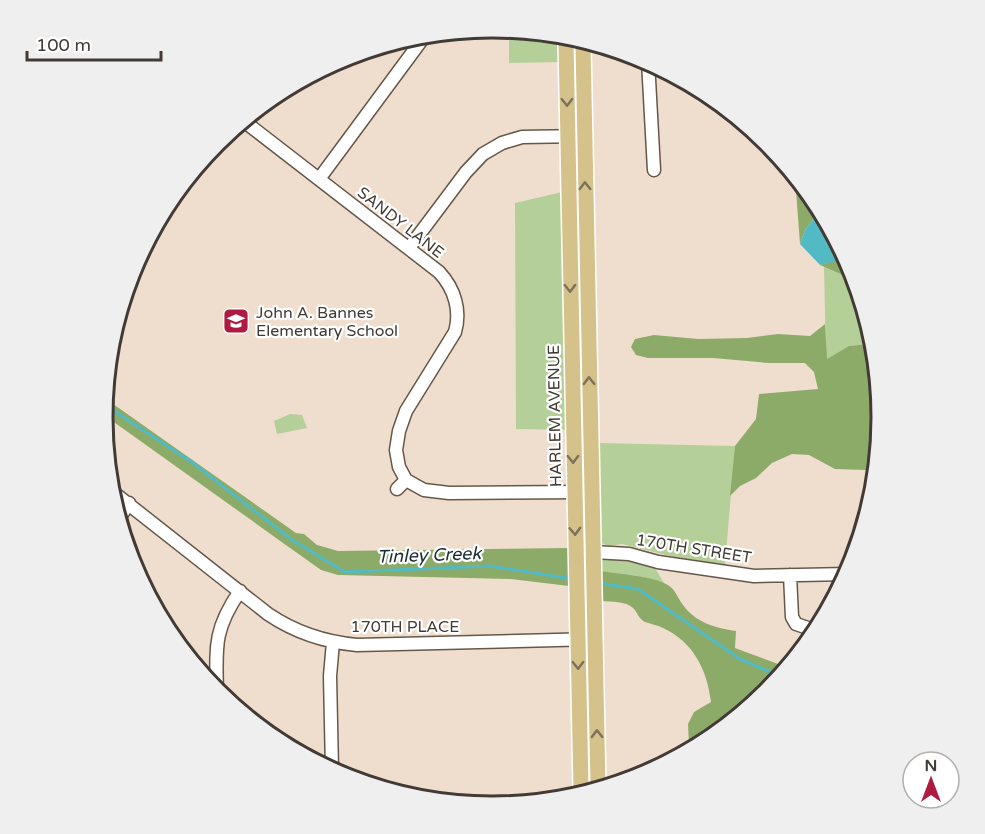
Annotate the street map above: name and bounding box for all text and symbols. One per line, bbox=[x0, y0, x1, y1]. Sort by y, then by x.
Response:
scale bar bbox=[27, 24, 160, 62]
text: 100 m bbox=[36, 34, 91, 56]
one-way arrow bbox=[561, 98, 573, 107]
one-way arrow bbox=[579, 182, 592, 191]
street label: SANDY LANE bbox=[353, 183, 448, 263]
one-way arrow bbox=[564, 283, 576, 292]
place label: John A. Bannes Elementary School bbox=[256, 303, 398, 341]
school or university icon: John A. Bannes Elementary School bbox=[221, 306, 251, 336]
street label: HARLEM AVENUE bbox=[544, 345, 566, 487]
one-way arrow bbox=[583, 377, 596, 386]
one-way arrow bbox=[567, 455, 579, 464]
one-way arrow bbox=[569, 526, 582, 535]
street label: 170TH STREET bbox=[635, 530, 753, 568]
water label: Tinley Creek bbox=[376, 542, 483, 568]
street label: 170TH PLACE bbox=[351, 617, 459, 637]
one-way arrow bbox=[572, 660, 584, 669]
one-way arrow bbox=[590, 729, 603, 738]
north arrow bbox=[901, 750, 961, 810]
text: N bbox=[925, 756, 937, 776]

